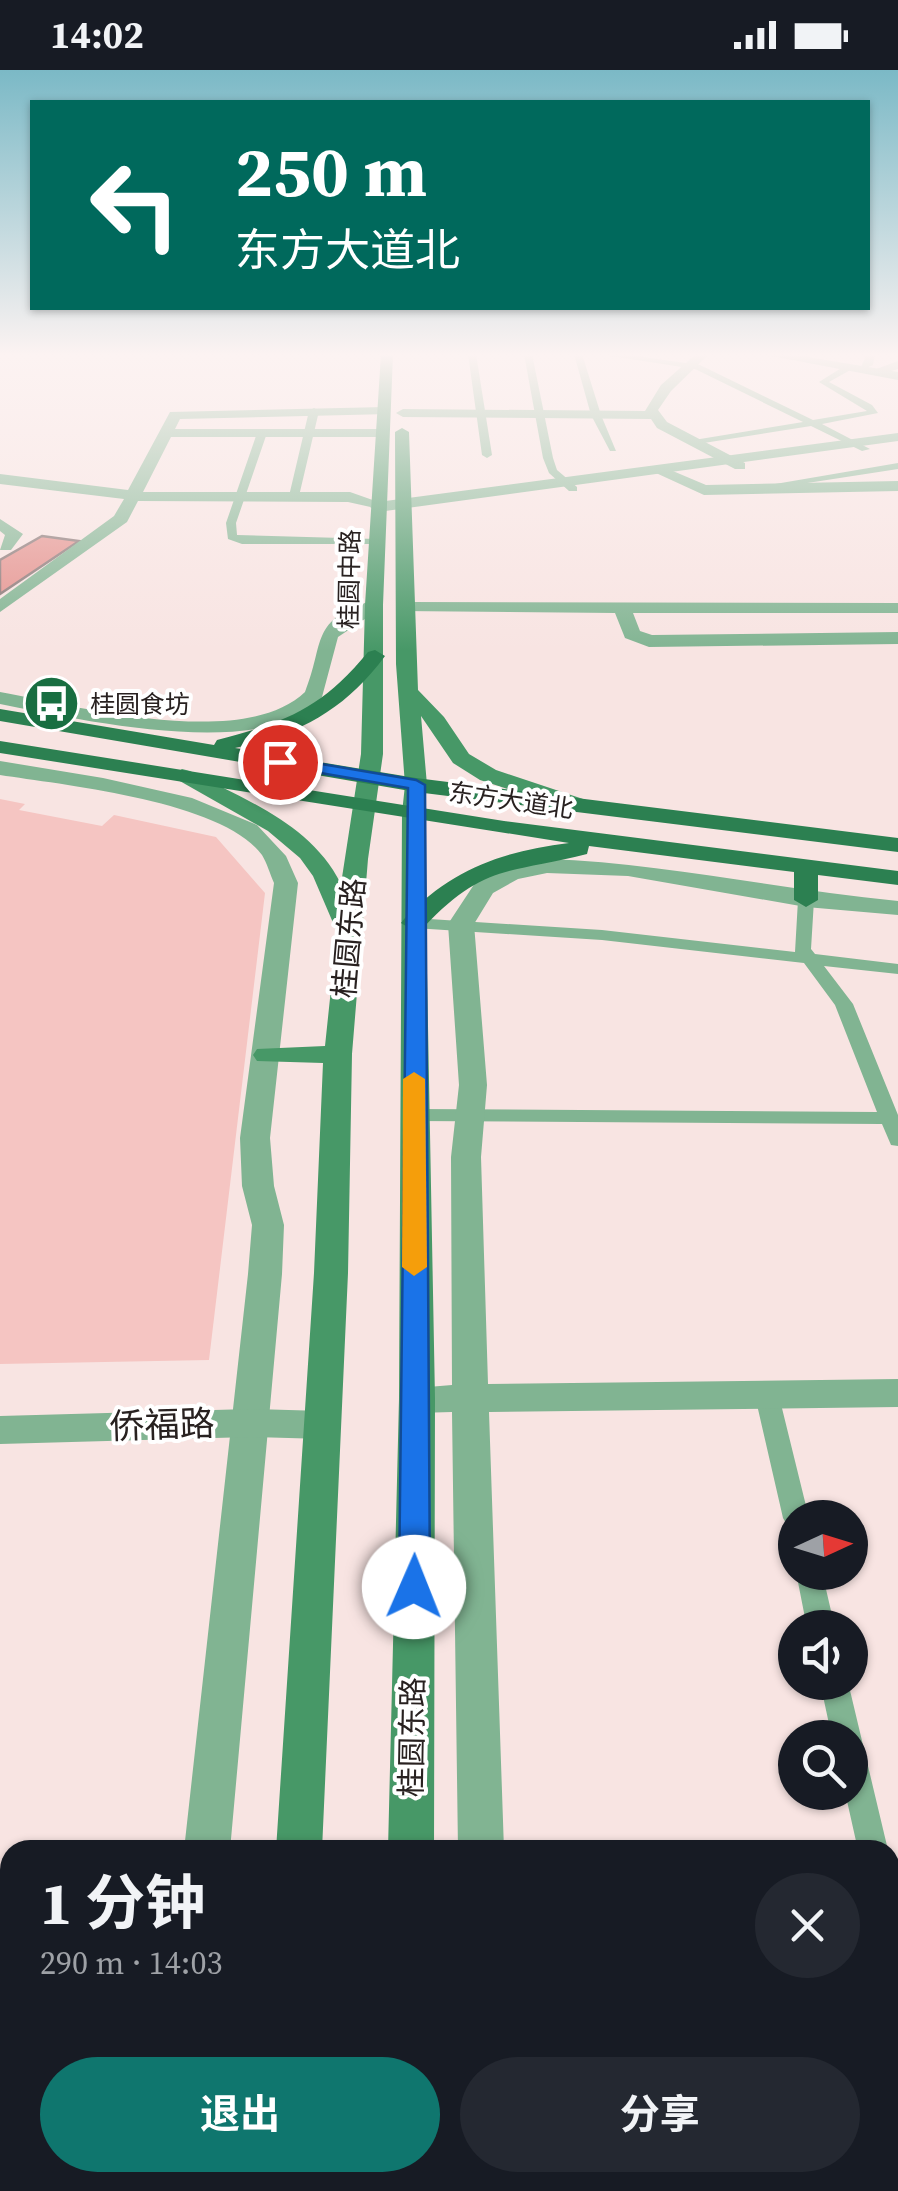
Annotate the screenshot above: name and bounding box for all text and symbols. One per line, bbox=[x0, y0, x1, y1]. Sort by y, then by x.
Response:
text: 14:02 bbox=[50, 9, 144, 61]
text: 250 m bbox=[235, 123, 427, 219]
icon: left bbox=[70, 140, 200, 270]
text: 东方大道北 bbox=[235, 219, 460, 281]
street label: 桂圆中路 bbox=[331, 529, 367, 629]
bus stop icon: 桂圆食坊 bbox=[21, 674, 81, 734]
place label: 桂圆食坊 bbox=[90, 687, 190, 721]
pin bbox=[238, 720, 323, 805]
icon: arrive bbox=[253, 735, 308, 790]
street label: 东方大道北 bbox=[447, 774, 575, 826]
street label: 桂圆东路 bbox=[323, 876, 375, 1000]
street label: 侨福路 bbox=[109, 1399, 215, 1451]
north arrow bbox=[778, 1500, 868, 1590]
map controls bbox=[778, 1500, 868, 1810]
position arrow bbox=[362, 1535, 466, 1639]
button: sound bbox=[778, 1610, 868, 1700]
street label: 桂圆东路 bbox=[390, 1677, 434, 1797]
button: search bbox=[778, 1720, 868, 1810]
text: 1 分钟 bbox=[40, 1862, 205, 1944]
button: close bbox=[755, 1873, 860, 1978]
text: 290 m · 14:03 bbox=[40, 1941, 222, 1985]
button: 退出 bbox=[40, 2057, 440, 2172]
button: 分享 bbox=[460, 2057, 860, 2172]

